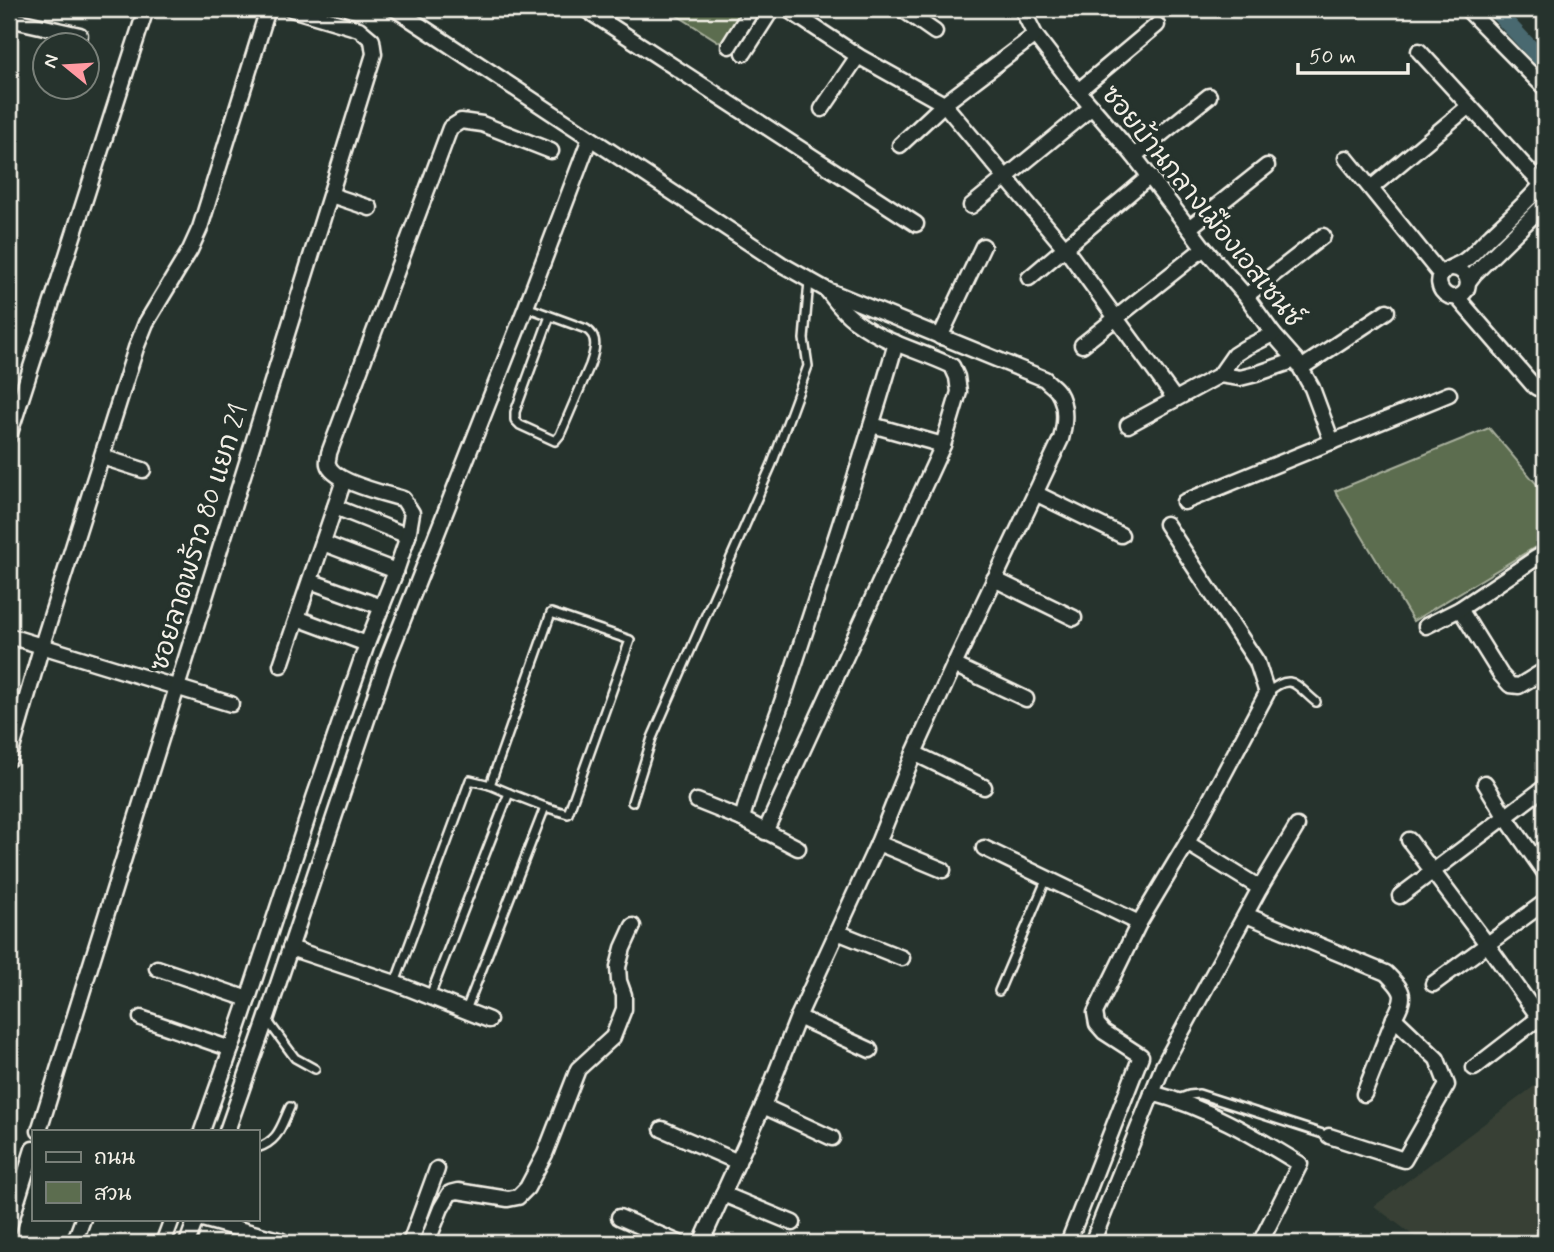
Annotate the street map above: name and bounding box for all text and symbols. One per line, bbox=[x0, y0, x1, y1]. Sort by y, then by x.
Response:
north arrow bbox=[32, 32, 102, 102]
scale bar bbox=[1298, 32, 1409, 76]
text: 50 m bbox=[1309, 43, 1356, 71]
text: N bbox=[37, 51, 65, 71]
street label: ซอยบ้านกลางเมืองเอสเซนซ์ bbox=[1093, 78, 1311, 336]
street label: ซอยลาดพร้าว 80 แยก 21 bbox=[142, 399, 257, 675]
legend bbox=[32, 1130, 259, 1220]
text: ถนน bbox=[94, 1144, 135, 1172]
text: สวน bbox=[94, 1180, 131, 1208]

